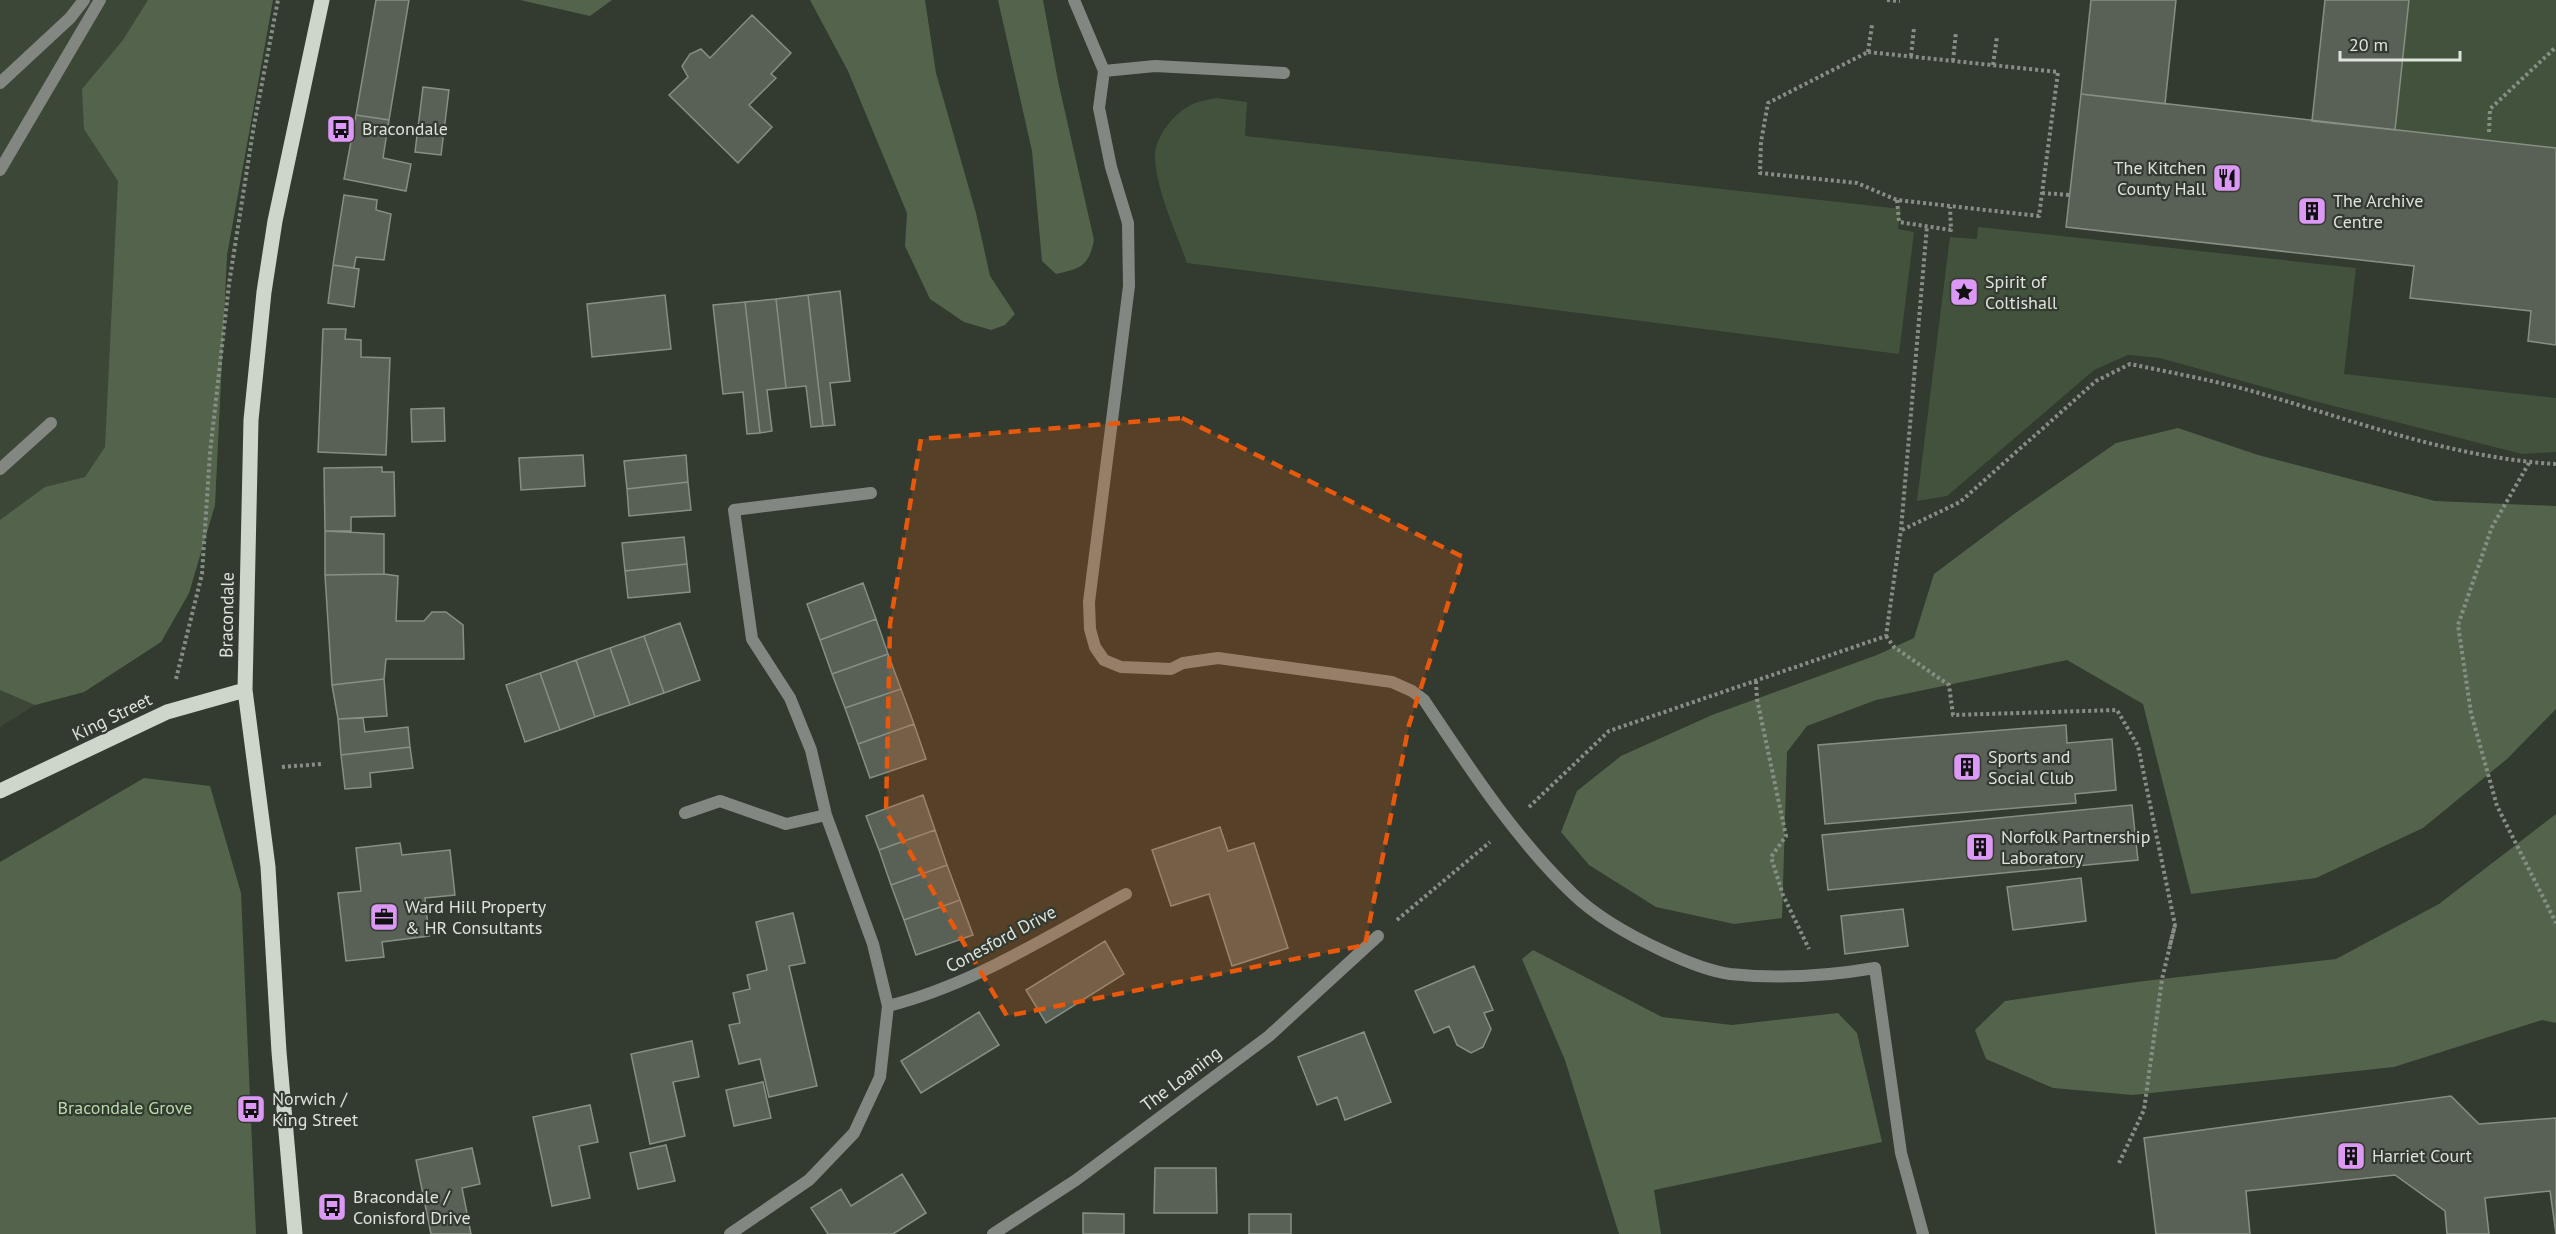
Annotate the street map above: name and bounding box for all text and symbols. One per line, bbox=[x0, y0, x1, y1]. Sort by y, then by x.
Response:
scale bar bbox=[2340, 24, 2460, 62]
text: 20 m bbox=[2349, 33, 2388, 56]
bus stop icon: Bracondale bbox=[325, 113, 357, 145]
place label: Bracondale bbox=[362, 117, 448, 140]
place label: The Kitchen County Hall bbox=[2114, 156, 2207, 200]
restaurant icon: The Kitchen County Hall bbox=[2211, 162, 2243, 194]
place label: The Archive Centre bbox=[2333, 189, 2423, 233]
building icon: The Archive Centre bbox=[2296, 195, 2328, 227]
place label: Spirit of Coltishall bbox=[1985, 270, 2058, 314]
place icon: Spirit of Coltishall bbox=[1948, 276, 1980, 308]
street label: Bracondale bbox=[214, 572, 239, 658]
street label: King Street bbox=[68, 687, 156, 746]
place label: Sports and Social Club bbox=[1988, 745, 2074, 789]
building icon: Sports and Social Club bbox=[1951, 751, 1983, 783]
place label: Norfolk Partnership Laboratory bbox=[2001, 825, 2150, 869]
building icon: Norfolk Partnership Laboratory bbox=[1964, 831, 1996, 863]
place label: Ward Hill Property & HR Consultants bbox=[405, 895, 547, 939]
street label: Conesford Drive bbox=[941, 900, 1060, 977]
office icon: Ward Hill Property & HR Consultants bbox=[368, 901, 400, 933]
street label: The Loaning bbox=[1136, 1041, 1225, 1116]
place label: Norwich / King Street bbox=[272, 1087, 358, 1131]
bus stop icon: Norwich / King Street bbox=[235, 1093, 267, 1125]
park label: Bracondale Grove bbox=[58, 1096, 192, 1119]
building icon: Harriet Court bbox=[2335, 1140, 2367, 1172]
place label: Harriet Court bbox=[2372, 1144, 2472, 1167]
place label: Bracondale / Conisford Drive bbox=[353, 1185, 471, 1229]
bus stop icon: Bracondale / Conisford Drive bbox=[316, 1191, 348, 1223]

